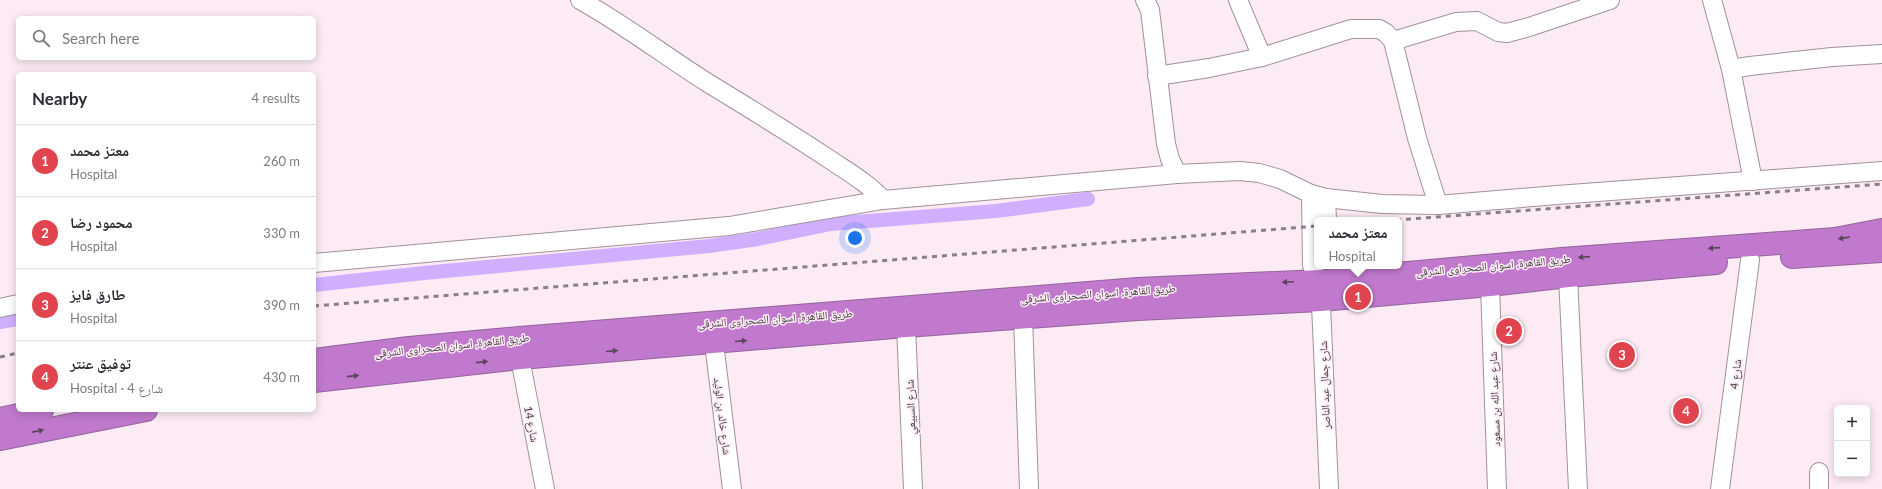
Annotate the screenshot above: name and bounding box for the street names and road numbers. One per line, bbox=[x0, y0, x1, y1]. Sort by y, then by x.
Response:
street label: طريق القاهرة, اسوان الصحراوى الشرقى bbox=[1415, 252, 1571, 279]
street label: طريق القاهرة, اسوان الصحراوى الشرقى bbox=[1020, 281, 1176, 306]
street label: طريق القاهرة, اسوان الصحراوى الشرقى bbox=[697, 306, 853, 331]
street label: طريق القاهرة, اسوان الصحراوى الشرقى bbox=[374, 330, 530, 361]
street label: شارع جمال عبد الناصر bbox=[1316, 341, 1333, 430]
street label: شارع عبد الله بن مسعود bbox=[1486, 351, 1503, 447]
street label: شارع 4 bbox=[1727, 358, 1744, 390]
street label: شارع خالد بن الوليد bbox=[711, 377, 734, 455]
street label: شارع السبيعي bbox=[903, 379, 920, 435]
street label: شارع 14 bbox=[521, 405, 542, 443]

